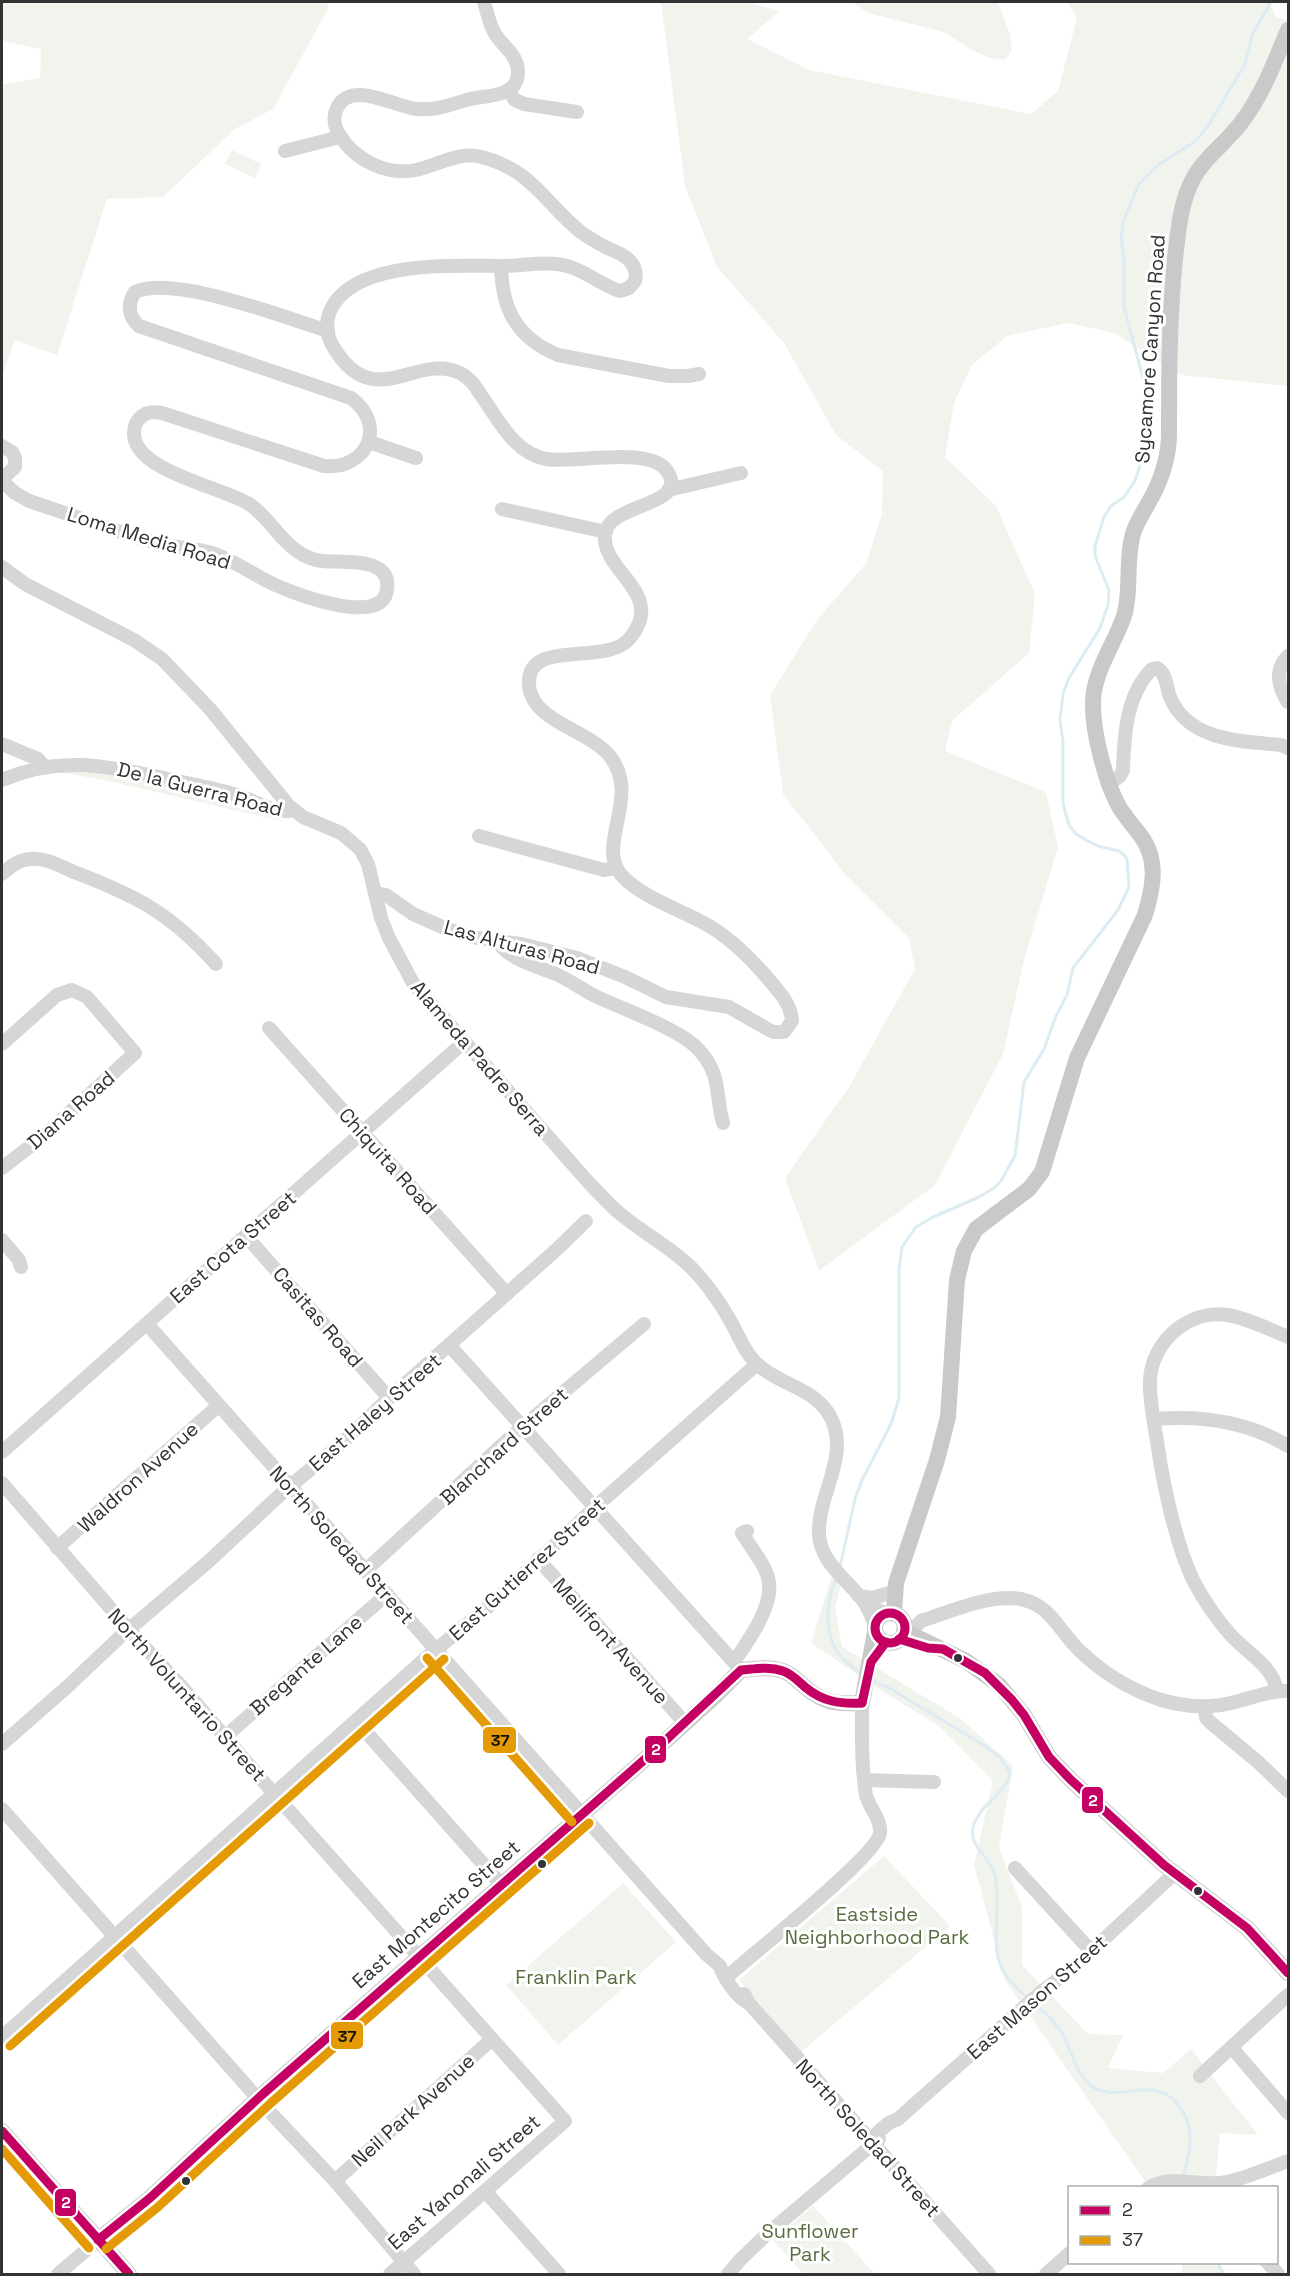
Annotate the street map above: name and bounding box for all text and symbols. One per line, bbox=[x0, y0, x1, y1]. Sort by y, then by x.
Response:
street label: Sycamore Canyon Road bbox=[1129, 234, 1171, 464]
street label: Loma Media Road bbox=[64, 501, 234, 575]
street label: De la Guerra Road bbox=[115, 756, 285, 822]
street label: Las Alturas Road bbox=[441, 914, 603, 980]
street label: Alameda Padre Serra bbox=[405, 975, 555, 1141]
street label: Diana Road bbox=[22, 1065, 120, 1155]
street label: Chiquita Road bbox=[333, 1102, 443, 1220]
street label: East Cota Street bbox=[164, 1185, 302, 1309]
street label: Casitas Road bbox=[267, 1261, 369, 1373]
street label: East Haley Street bbox=[303, 1347, 447, 1477]
street label: Blanchard Street bbox=[434, 1381, 574, 1511]
street label: Waldron Avenue bbox=[72, 1416, 204, 1538]
street label: North Soledad Street bbox=[264, 1460, 420, 1630]
street label: East Gutierrez Street bbox=[443, 1492, 611, 1646]
street label: Mellifont Avenue bbox=[547, 1572, 675, 1710]
street label: North Voluntario Street bbox=[102, 1603, 272, 1787]
street label: Bregante Lane bbox=[244, 1609, 368, 1721]
unlabelled marker bbox=[952, 1652, 964, 1664]
line badge: 37 bbox=[482, 1726, 517, 1754]
text: 37 bbox=[491, 1730, 509, 1751]
line badge: 2 bbox=[644, 1735, 667, 1764]
text: 2 bbox=[651, 1739, 661, 1760]
line badge: 2 bbox=[1081, 1786, 1104, 1814]
text: 2 bbox=[1088, 1790, 1098, 1811]
street label: East Montecito Street bbox=[347, 1834, 525, 1994]
unlabelled marker bbox=[536, 1858, 548, 1870]
unlabelled marker bbox=[1192, 1885, 1204, 1897]
park label: Eastside Neighborhood Park bbox=[785, 1901, 969, 1950]
street label: East Mason Street bbox=[962, 1929, 1112, 2065]
park label: Franklin Park bbox=[515, 1964, 637, 1990]
line badge: 37 bbox=[330, 2021, 364, 2050]
text: 37 bbox=[338, 2026, 356, 2047]
street label: Neil Park Avenue bbox=[346, 2048, 480, 2172]
street label: North Soledad Street bbox=[790, 2053, 946, 2223]
street label: East Yanonali Street bbox=[382, 2109, 546, 2255]
unlabelled marker bbox=[180, 2175, 192, 2187]
legend bbox=[1068, 2186, 1278, 2264]
line badge: 2 bbox=[54, 2188, 77, 2217]
text: 2 bbox=[61, 2192, 71, 2213]
text: 2 bbox=[1122, 2198, 1133, 2221]
park label: Sunflower Park bbox=[761, 2218, 859, 2267]
text: 37 bbox=[1122, 2228, 1143, 2251]

